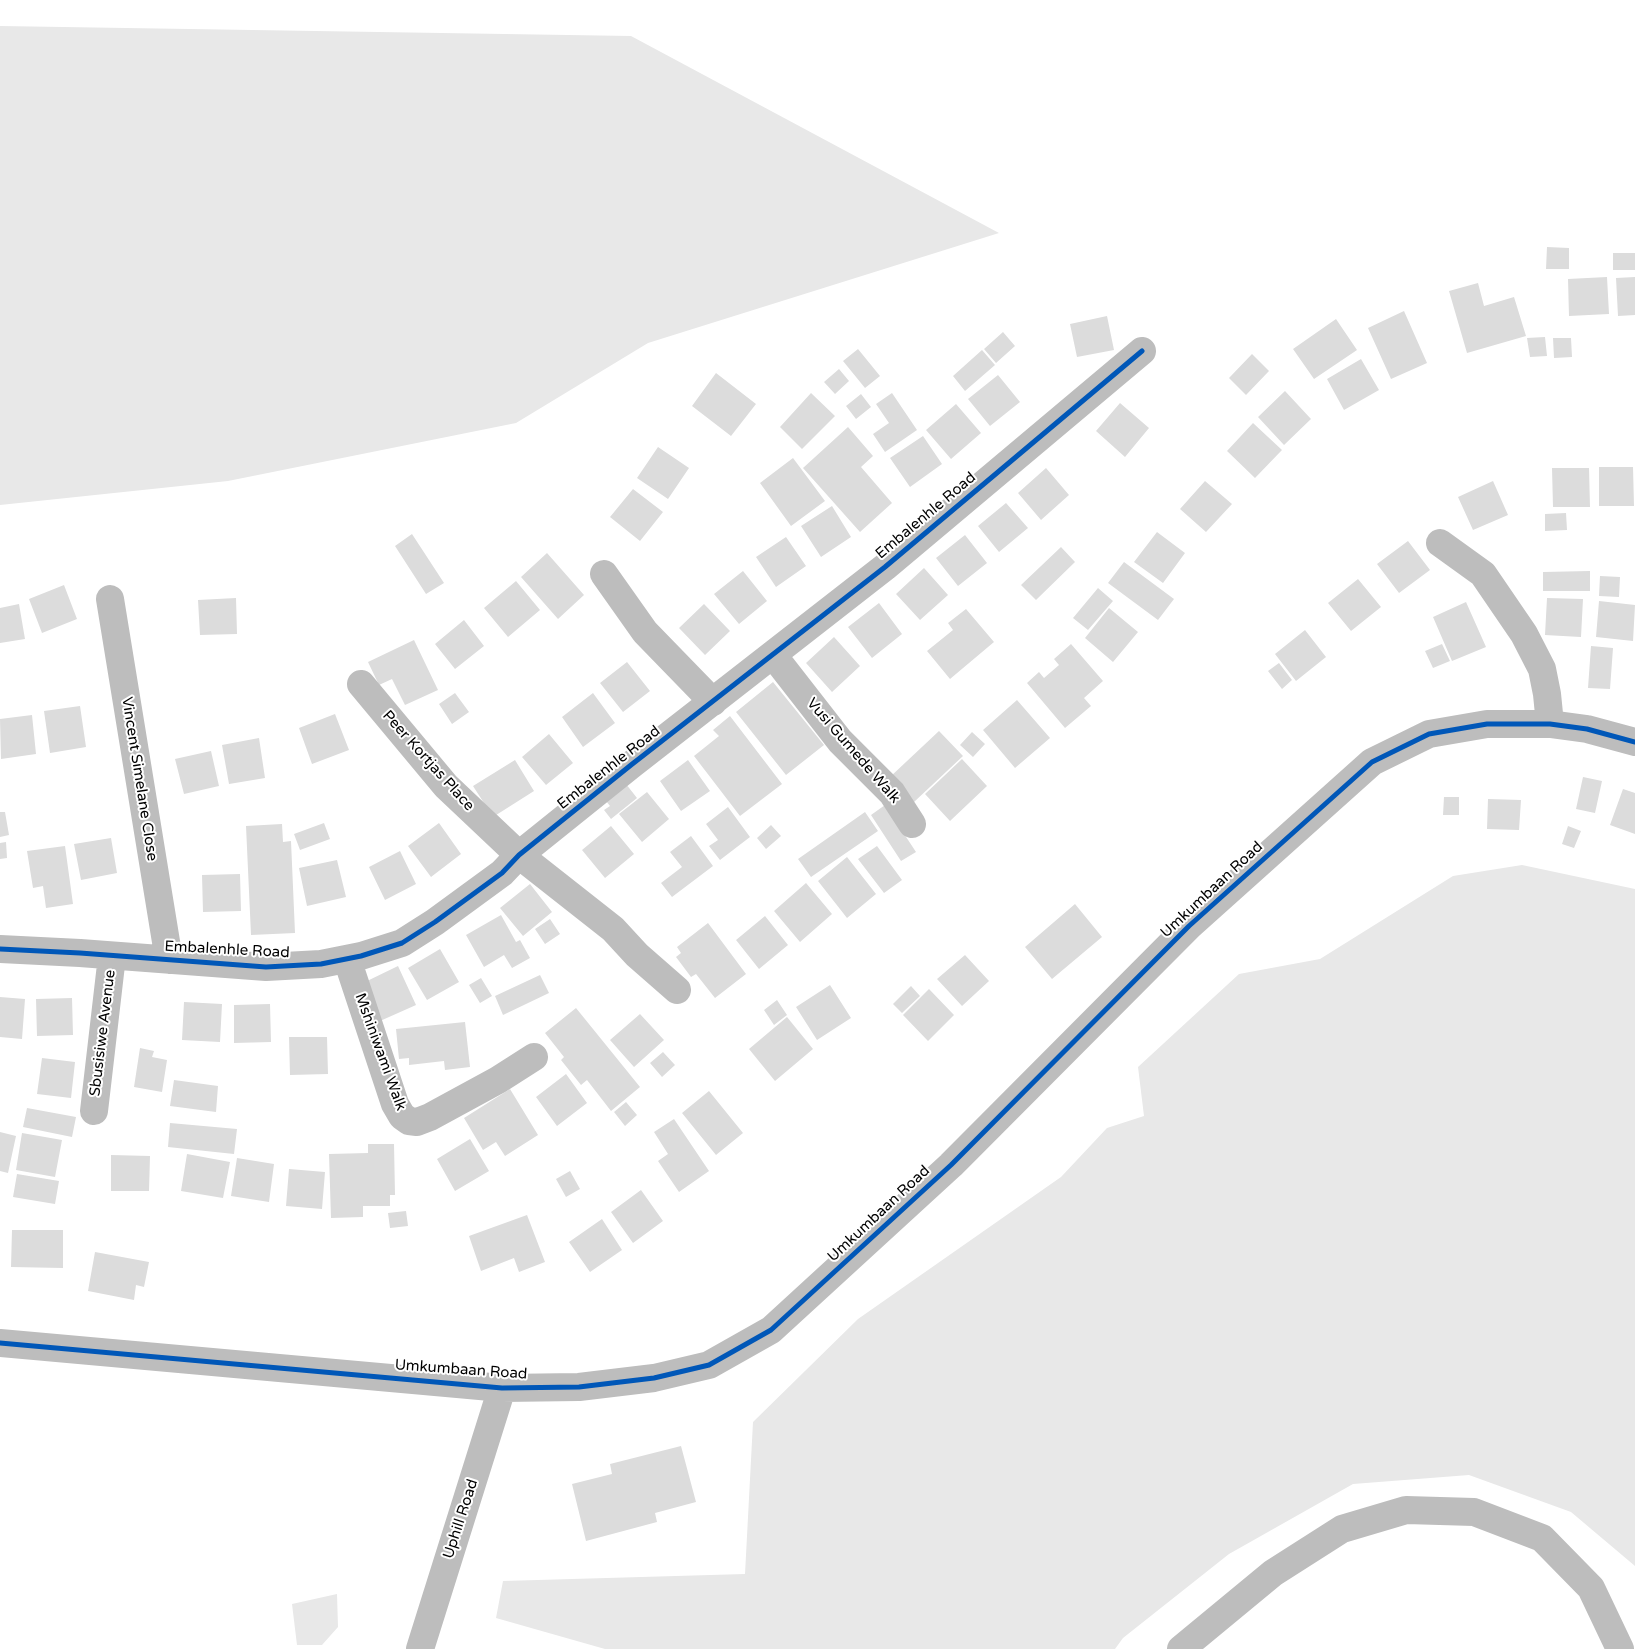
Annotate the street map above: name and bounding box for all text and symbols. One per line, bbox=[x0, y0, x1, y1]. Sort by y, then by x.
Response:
street label: Embalenhle Road bbox=[872, 469, 980, 563]
street label: Vusi Gumede Walk bbox=[802, 695, 904, 807]
street label: Vincent Simelane Close bbox=[117, 696, 161, 862]
street label: Peer Kortjas Place bbox=[378, 707, 478, 815]
street label: Embalenhle Road bbox=[554, 722, 664, 814]
street label: Umkumbaan Road bbox=[1157, 838, 1267, 942]
street label: Embalenhle Road bbox=[164, 938, 290, 962]
street label: Sbusisiwe Avenue bbox=[86, 969, 120, 1097]
street label: Mshiniwami Walk bbox=[350, 991, 410, 1113]
street label: Umkumbaan Road bbox=[824, 1162, 934, 1266]
street label: Umkumbaan Road bbox=[394, 1356, 528, 1384]
street label: Uphill Road bbox=[440, 1477, 482, 1561]

